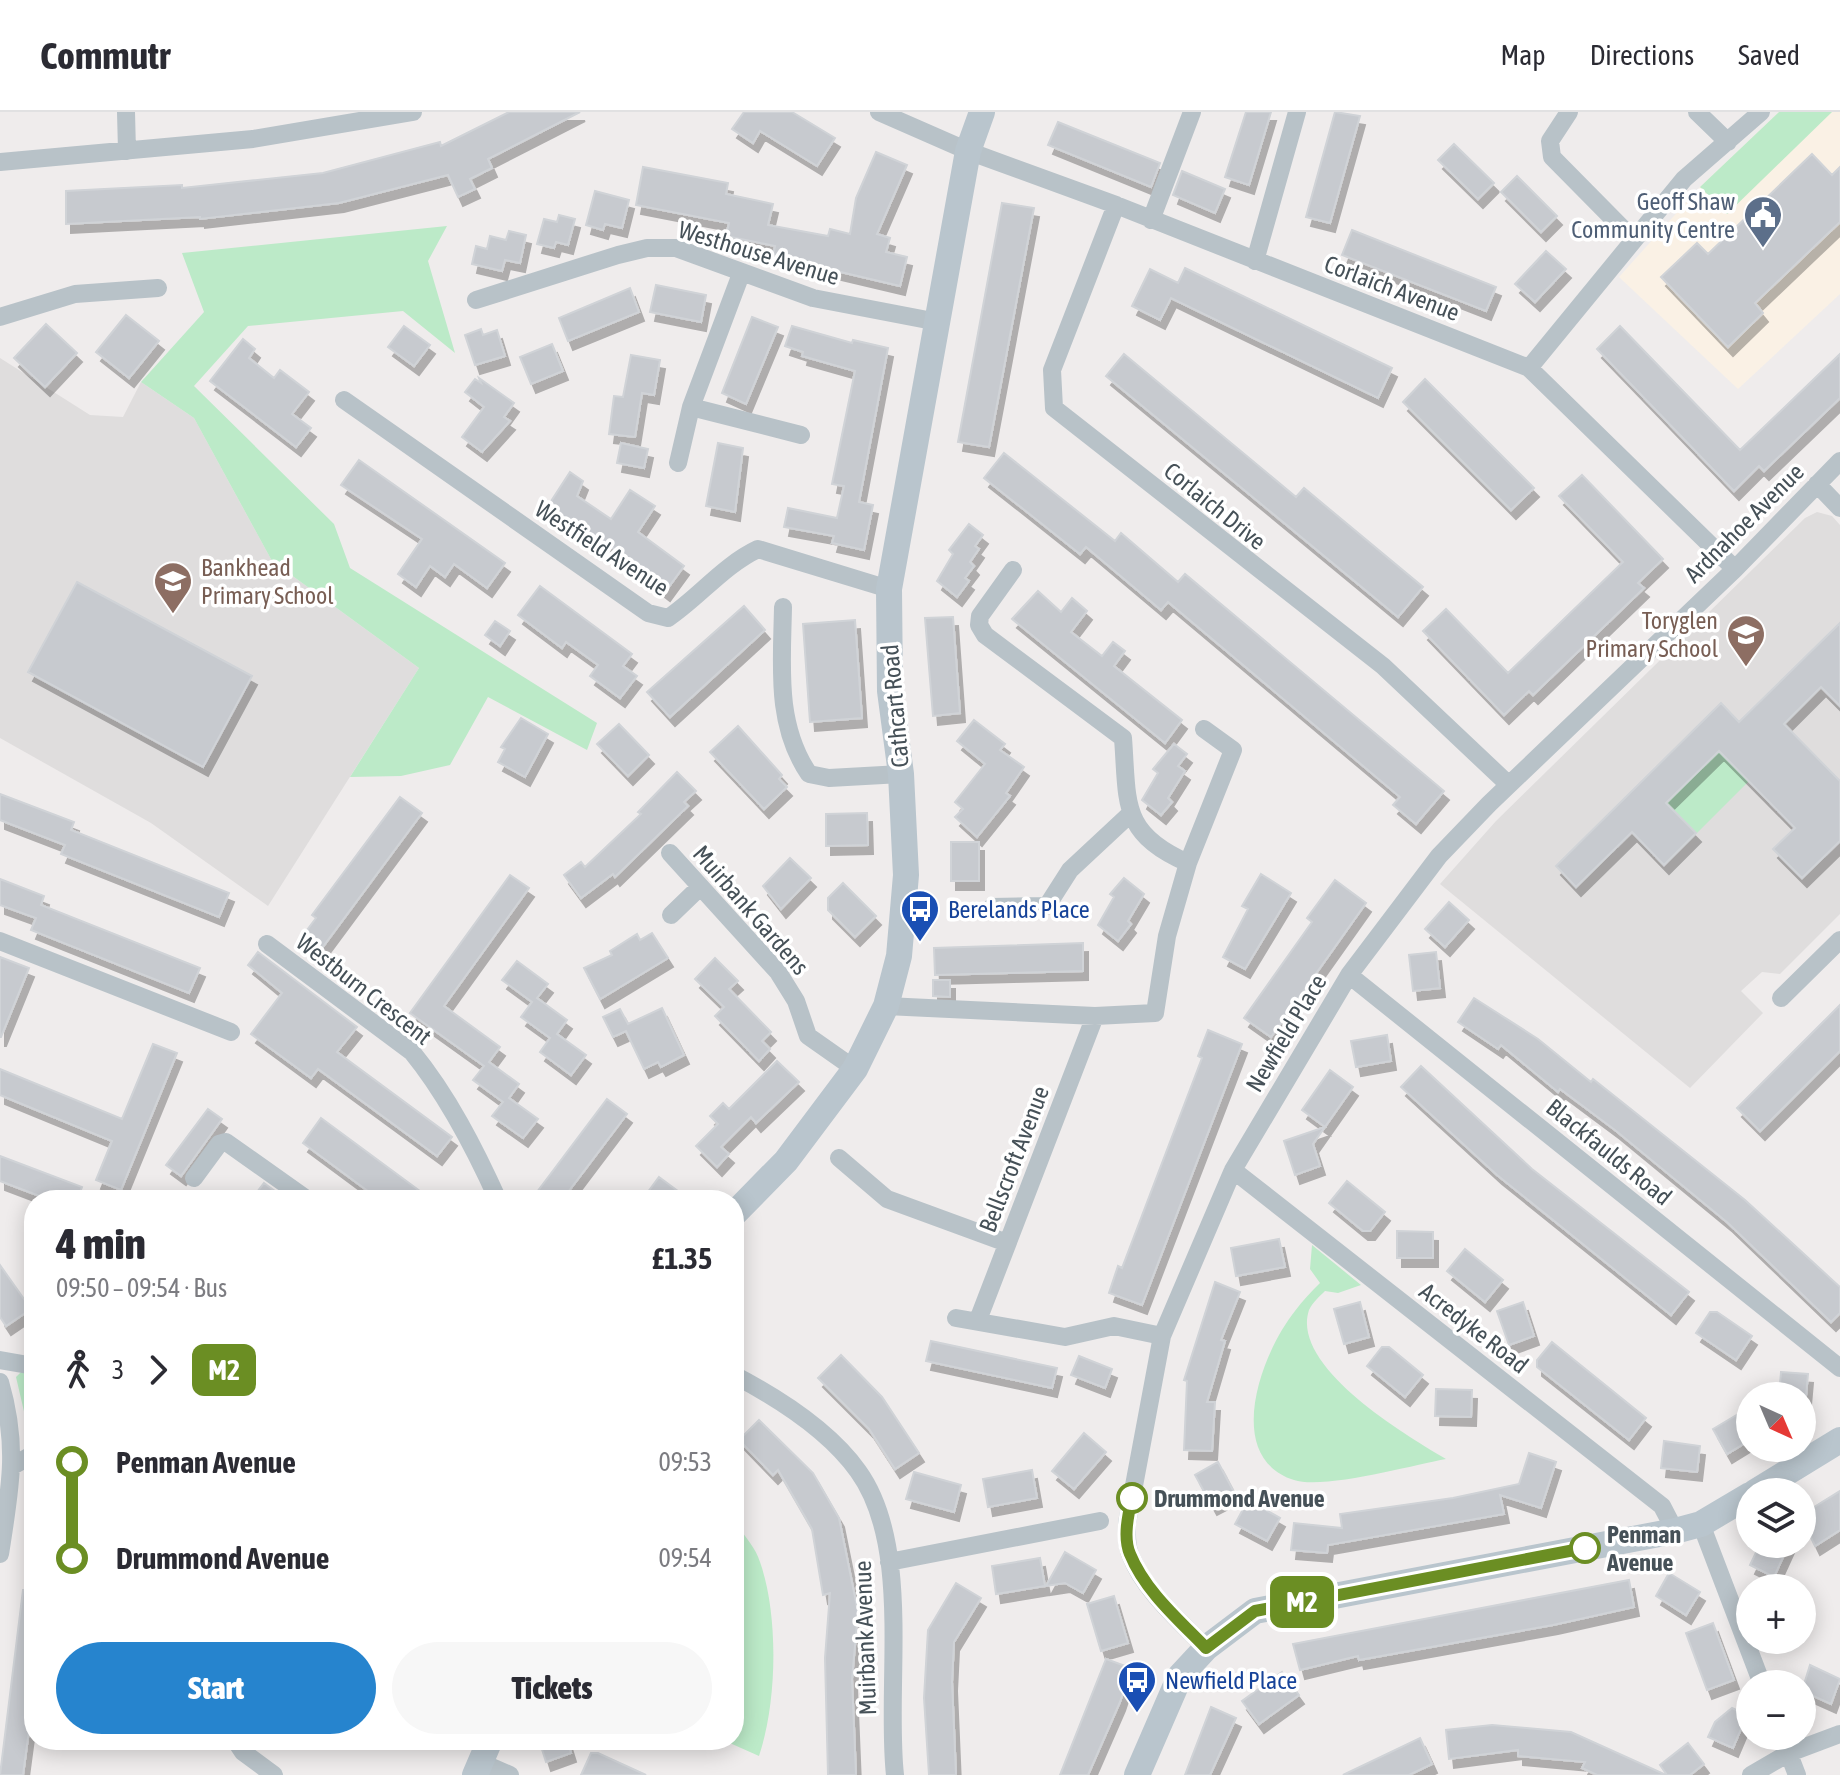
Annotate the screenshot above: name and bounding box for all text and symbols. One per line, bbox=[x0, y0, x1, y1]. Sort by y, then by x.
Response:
text: Commutr bbox=[40, 34, 170, 77]
text: Map bbox=[1501, 39, 1546, 71]
text: Directions bbox=[1590, 39, 1694, 71]
text: Saved bbox=[1738, 39, 1800, 71]
place label: Geoff Shaw Community Centre bbox=[1571, 188, 1735, 243]
public building icon: Geoff Shaw Community Centre bbox=[1742, 194, 1784, 249]
street label: Westhouse Avenue bbox=[675, 216, 843, 290]
street label: Corlaich Avenue bbox=[1321, 250, 1463, 326]
street label: Corlaich Drive bbox=[1159, 457, 1271, 555]
street label: Ardnahoe Avenue bbox=[1679, 458, 1809, 588]
street label: Westfield Avenue bbox=[530, 495, 674, 601]
place label: Bankhead Primary School bbox=[201, 554, 334, 609]
school or university icon: Bankhead Primary School bbox=[152, 560, 194, 615]
place label: Toryglen Primary School bbox=[1585, 607, 1719, 662]
school or university icon: Toryglen Primary School bbox=[1725, 613, 1767, 668]
street label: Cathcart Road bbox=[876, 643, 914, 769]
street label: Muirbank Gardens bbox=[688, 840, 814, 980]
bus stop icon: Berelands Place bbox=[899, 888, 941, 943]
place label: Berelands Place bbox=[948, 896, 1090, 923]
street label: Westburn Crescent bbox=[291, 928, 437, 1050]
street label: Newfield Place bbox=[1240, 969, 1332, 1097]
street label: Bellscroft Avenue bbox=[974, 1082, 1054, 1236]
street label: Blackfaulds Road bbox=[1541, 1093, 1677, 1211]
text: 4 min bbox=[56, 1218, 146, 1268]
text: £1.35 bbox=[652, 1241, 712, 1275]
text: 09:50 – 09:54 · Bus bbox=[56, 1273, 227, 1303]
street label: Acredyke Road bbox=[1415, 1277, 1533, 1379]
icon: walk bbox=[56, 1348, 100, 1392]
icon: forward bbox=[136, 1348, 180, 1392]
text: M2 bbox=[208, 1354, 240, 1386]
text: 3 bbox=[112, 1355, 124, 1385]
north arrow bbox=[1736, 1382, 1816, 1462]
map controls bbox=[1736, 1382, 1816, 1750]
text: Penman Avenue bbox=[116, 1445, 296, 1479]
text: 09:53 bbox=[658, 1447, 712, 1477]
button: layers bbox=[1736, 1478, 1816, 1558]
marker: Drummond Avenue bbox=[1117, 1483, 1147, 1513]
place label: Drummond Avenue bbox=[1154, 1485, 1325, 1512]
place label: Penman Avenue bbox=[1606, 1521, 1681, 1576]
marker: Penman Avenue bbox=[1570, 1533, 1600, 1563]
text: Drummond Avenue bbox=[116, 1541, 329, 1575]
text: 09:54 bbox=[658, 1543, 712, 1573]
street label: Muirbank Avenue bbox=[849, 1560, 881, 1716]
button: + bbox=[1736, 1574, 1816, 1654]
line badge: M2 bbox=[1266, 1576, 1338, 1628]
text: M2 bbox=[1286, 1586, 1318, 1618]
button: Start bbox=[56, 1642, 376, 1734]
button: Tickets bbox=[392, 1642, 712, 1734]
bus stop icon: Newfield Place bbox=[1116, 1659, 1158, 1714]
place label: Newfield Place bbox=[1165, 1667, 1297, 1694]
button: − bbox=[1736, 1670, 1816, 1750]

